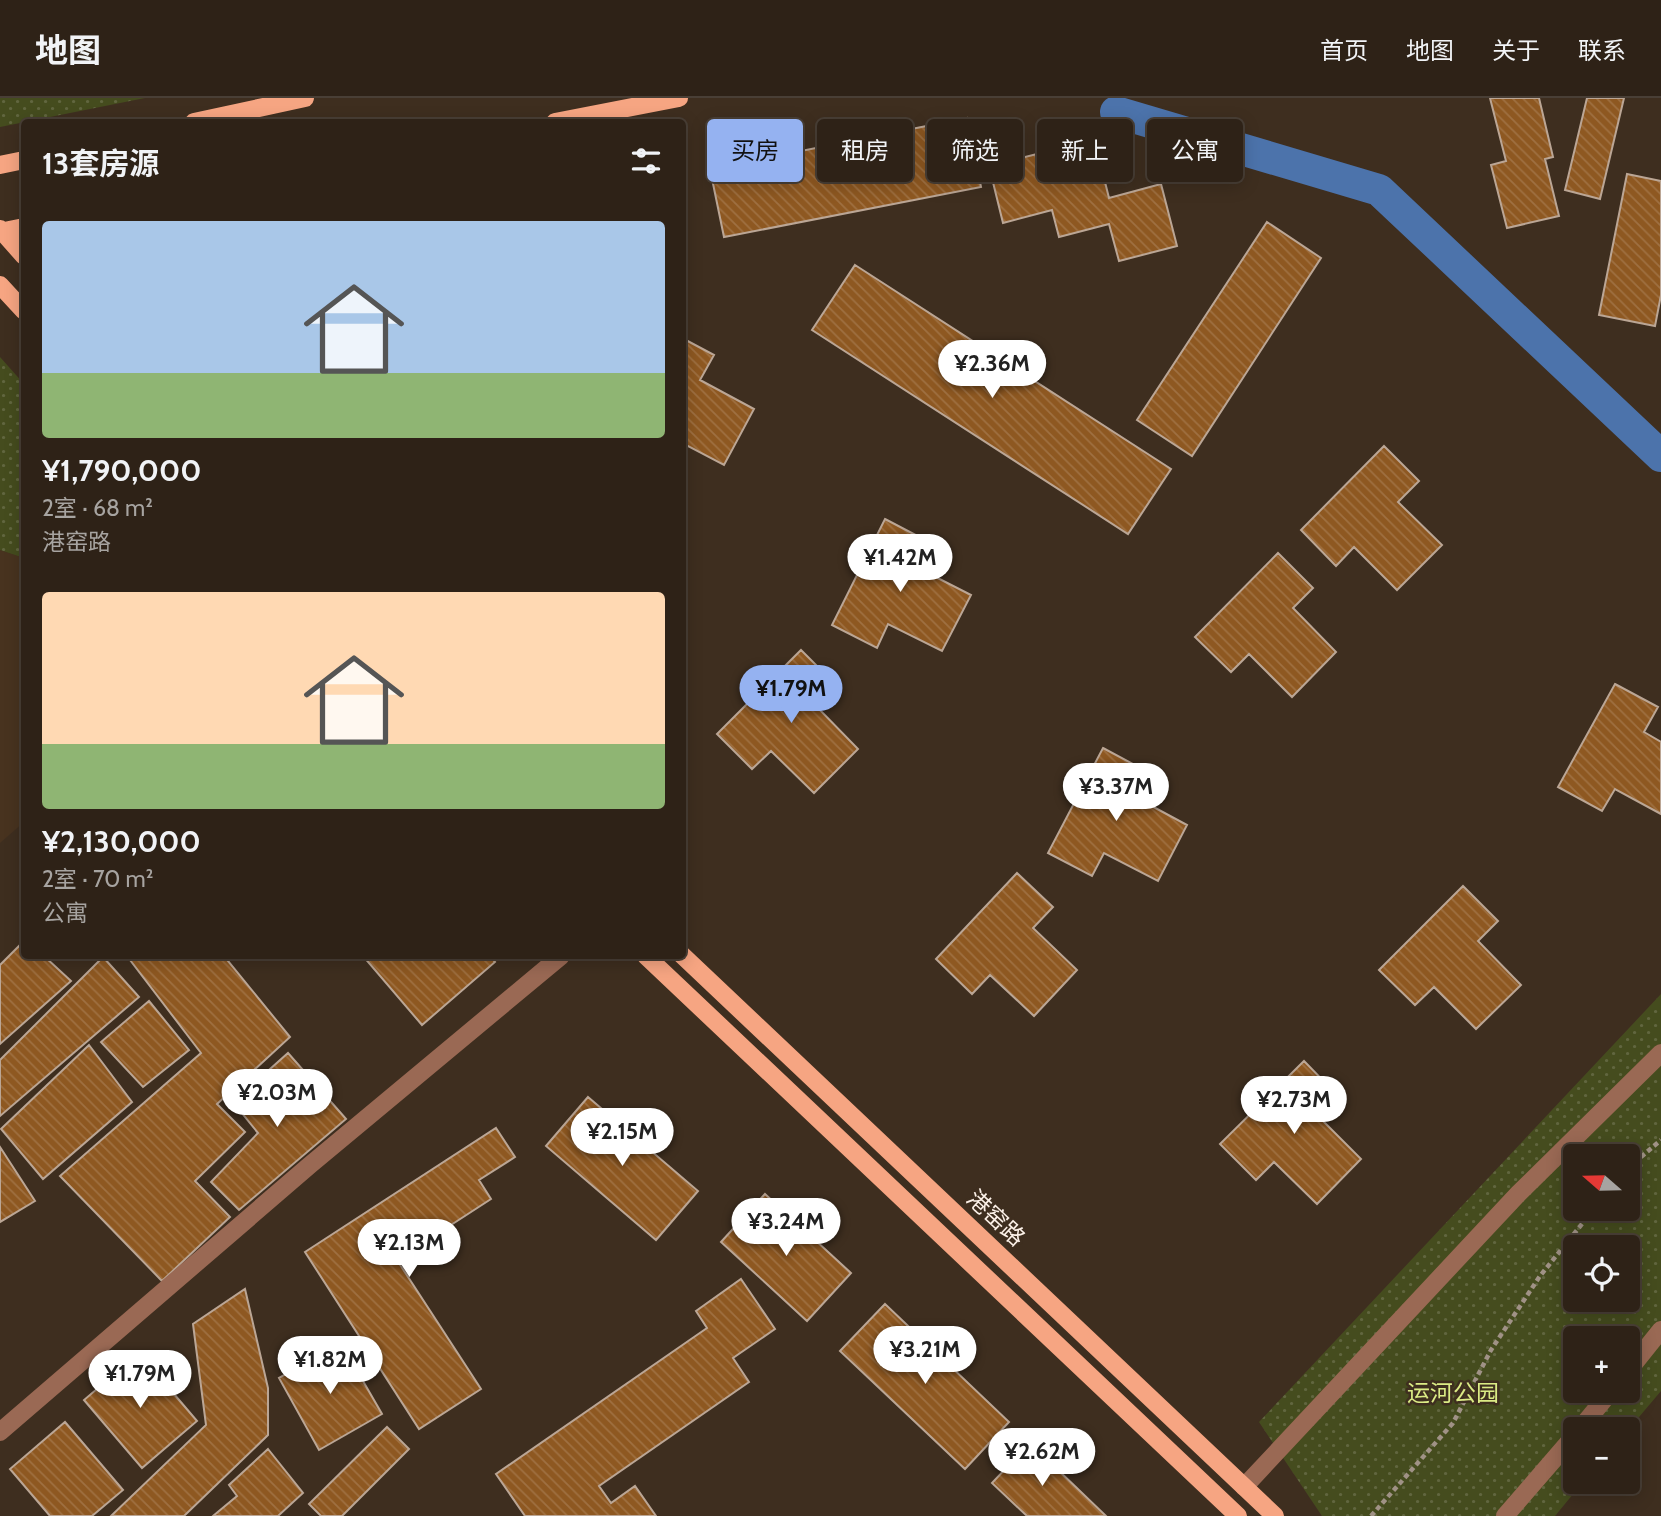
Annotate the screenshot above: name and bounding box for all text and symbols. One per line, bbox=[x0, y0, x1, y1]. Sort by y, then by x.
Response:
text: 地图 bbox=[35, 30, 101, 70]
text: 首页 bbox=[1320, 36, 1368, 65]
text: 地图 bbox=[1406, 36, 1454, 65]
text: 关于 bbox=[1492, 36, 1540, 65]
text: 联系 bbox=[1578, 36, 1626, 65]
chip: 买房 bbox=[707, 119, 803, 182]
chip: 租房 bbox=[817, 119, 913, 182]
chip: 筛选 bbox=[927, 119, 1023, 182]
chip: 新上 bbox=[1037, 119, 1133, 182]
chip: 公寓 bbox=[1147, 119, 1243, 182]
icon: filters bbox=[627, 142, 665, 180]
text: 13套房源 bbox=[42, 145, 159, 182]
icon: home bbox=[291, 266, 417, 392]
pin: ¥2.36M bbox=[935, 341, 1049, 400]
text: ¥2.36M bbox=[954, 349, 1030, 377]
text: ¥1,790,000 bbox=[42, 452, 201, 489]
text: 2室 · 68 m² bbox=[42, 494, 153, 522]
text: 港窑路 bbox=[42, 528, 111, 556]
pin: ¥1.42M bbox=[843, 534, 957, 594]
text: ¥1.42M bbox=[863, 543, 937, 571]
icon: home bbox=[291, 637, 417, 763]
pin: ¥1.79M bbox=[734, 666, 848, 725]
text: ¥1.79M bbox=[755, 674, 827, 702]
pin: ¥3.37M bbox=[1059, 764, 1173, 823]
text: ¥3.37M bbox=[1079, 772, 1153, 800]
text: ¥2,130,000 bbox=[42, 823, 201, 860]
text: 2室 · 70 m² bbox=[42, 865, 153, 893]
text: 公寓 bbox=[42, 899, 88, 927]
pin: ¥2.03M bbox=[220, 1070, 334, 1129]
pin: ¥2.73M bbox=[1237, 1076, 1351, 1136]
text: ¥2.03M bbox=[238, 1078, 316, 1106]
text: ¥2.73M bbox=[1257, 1085, 1331, 1113]
pin: ¥2.15M bbox=[565, 1108, 679, 1168]
text: ¥2.15M bbox=[587, 1117, 657, 1145]
north arrow bbox=[1563, 1144, 1640, 1222]
map controls bbox=[1563, 1144, 1640, 1494]
street label: 港窑路 bbox=[961, 1184, 1031, 1252]
pin: ¥3.24M bbox=[729, 1198, 843, 1258]
text: ¥3.24M bbox=[747, 1207, 825, 1235]
pin: ¥2.13M bbox=[352, 1220, 466, 1279]
text: ¥2.13M bbox=[374, 1228, 444, 1256]
button: locate bbox=[1563, 1235, 1640, 1312]
pin: ¥3.21M bbox=[868, 1326, 982, 1386]
button: + bbox=[1563, 1326, 1640, 1403]
text: ¥3.21M bbox=[889, 1335, 961, 1363]
pin: ¥1.82M bbox=[273, 1336, 387, 1396]
text: ¥1.82M bbox=[294, 1345, 366, 1373]
pin: ¥1.79M bbox=[83, 1350, 197, 1410]
text: ¥1.79M bbox=[104, 1359, 176, 1387]
park label: 运河公园 bbox=[1407, 1379, 1499, 1407]
button: − bbox=[1563, 1417, 1640, 1494]
pin: ¥2.62M bbox=[985, 1428, 1099, 1488]
text: ¥2.62M bbox=[1004, 1437, 1080, 1465]

